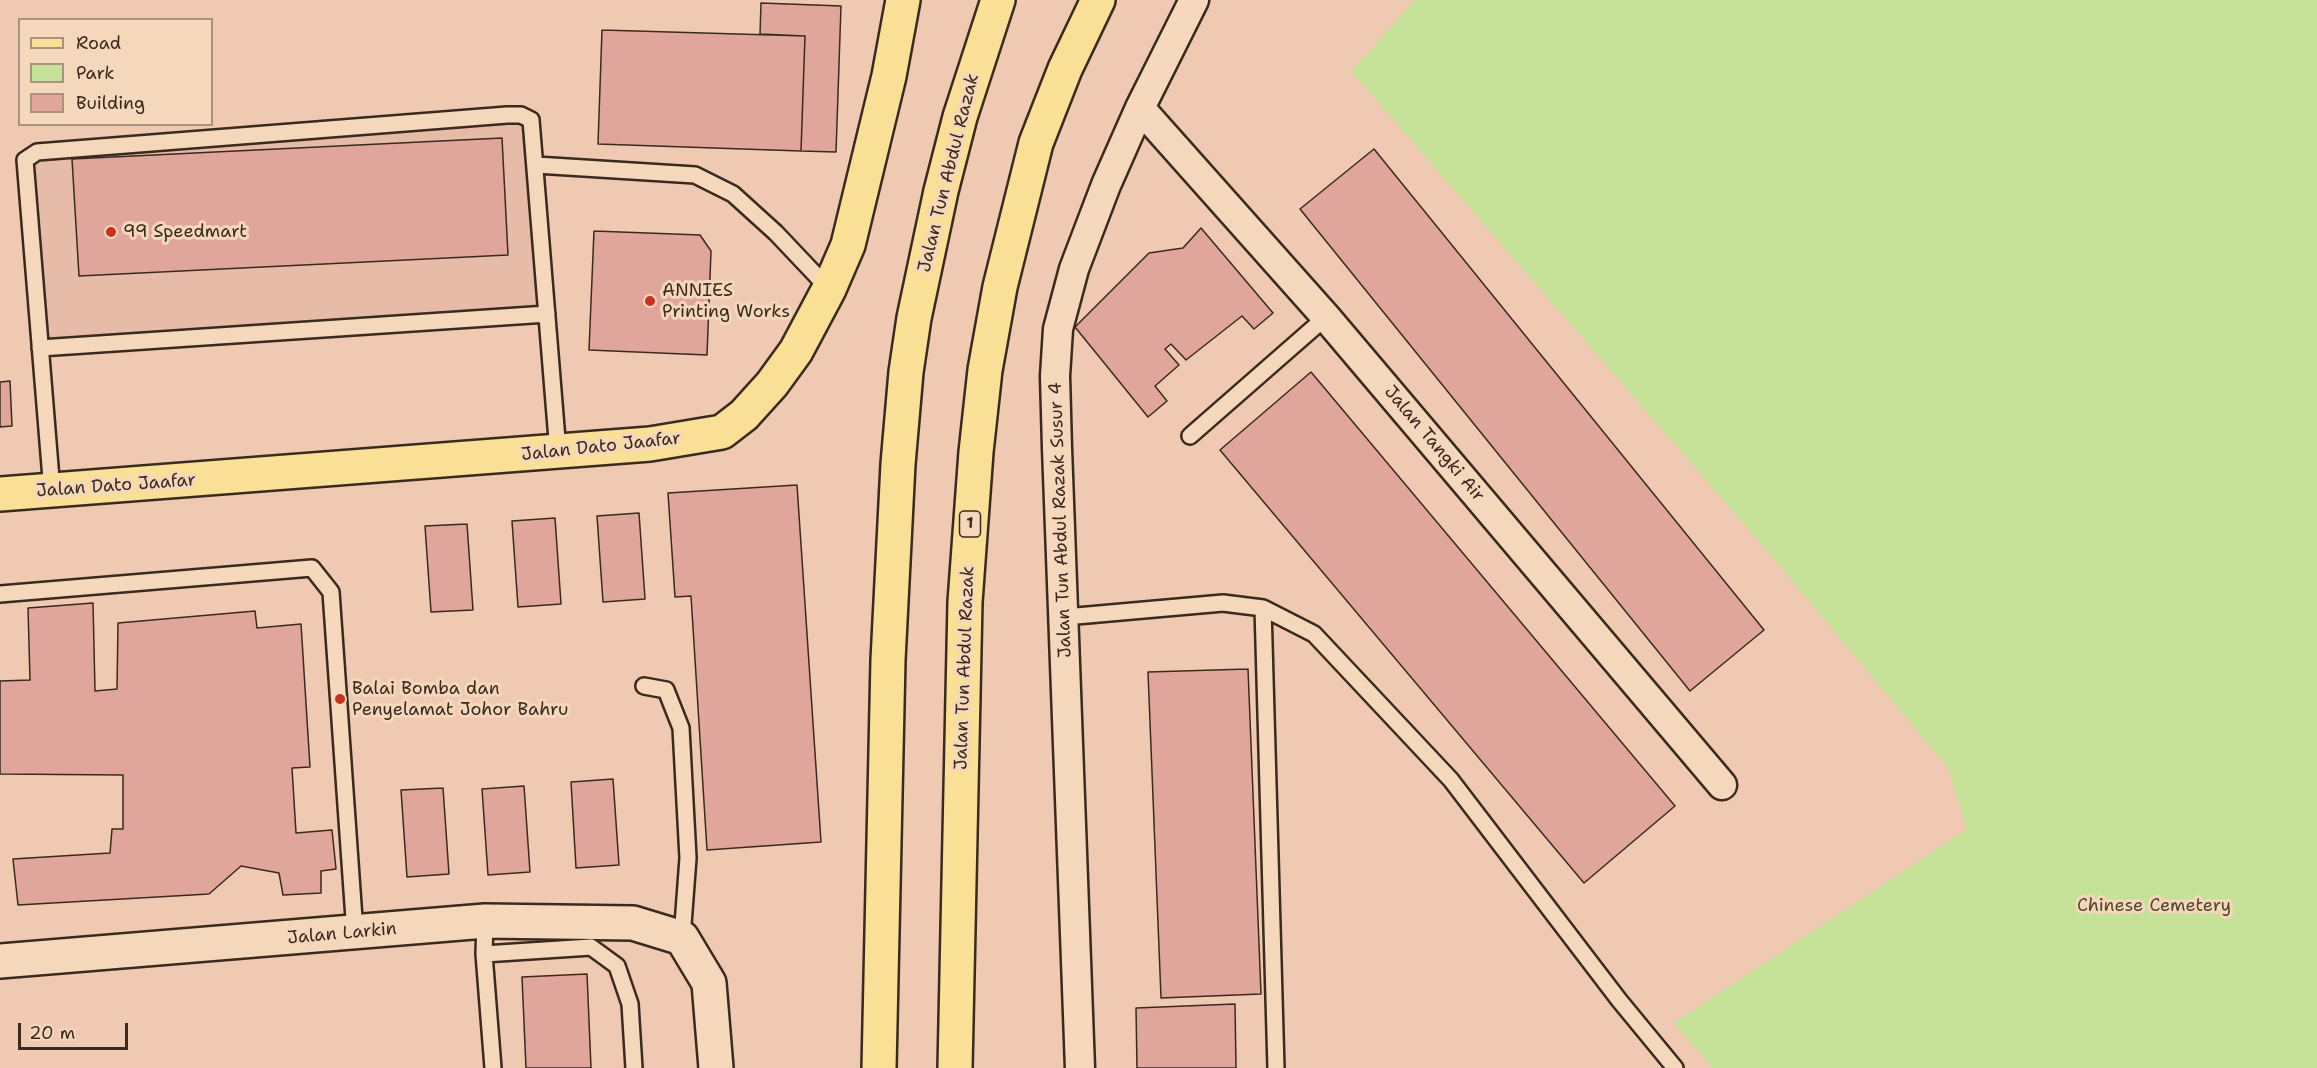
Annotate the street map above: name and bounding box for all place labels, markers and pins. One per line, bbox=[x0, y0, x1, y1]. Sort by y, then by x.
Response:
place label: 99 Speedmart bbox=[123, 221, 247, 243]
marker: 99 Speedmart bbox=[104, 225, 118, 239]
place label: ANNIES Printing Works bbox=[662, 280, 790, 322]
marker: ANNIES Printing Works bbox=[643, 294, 657, 308]
place label: Balai Bomba dan Penyelamat Johor Bahru bbox=[352, 678, 568, 720]
marker: Balai Bomba dan Penyelamat Johor Bahru bbox=[333, 692, 347, 706]

